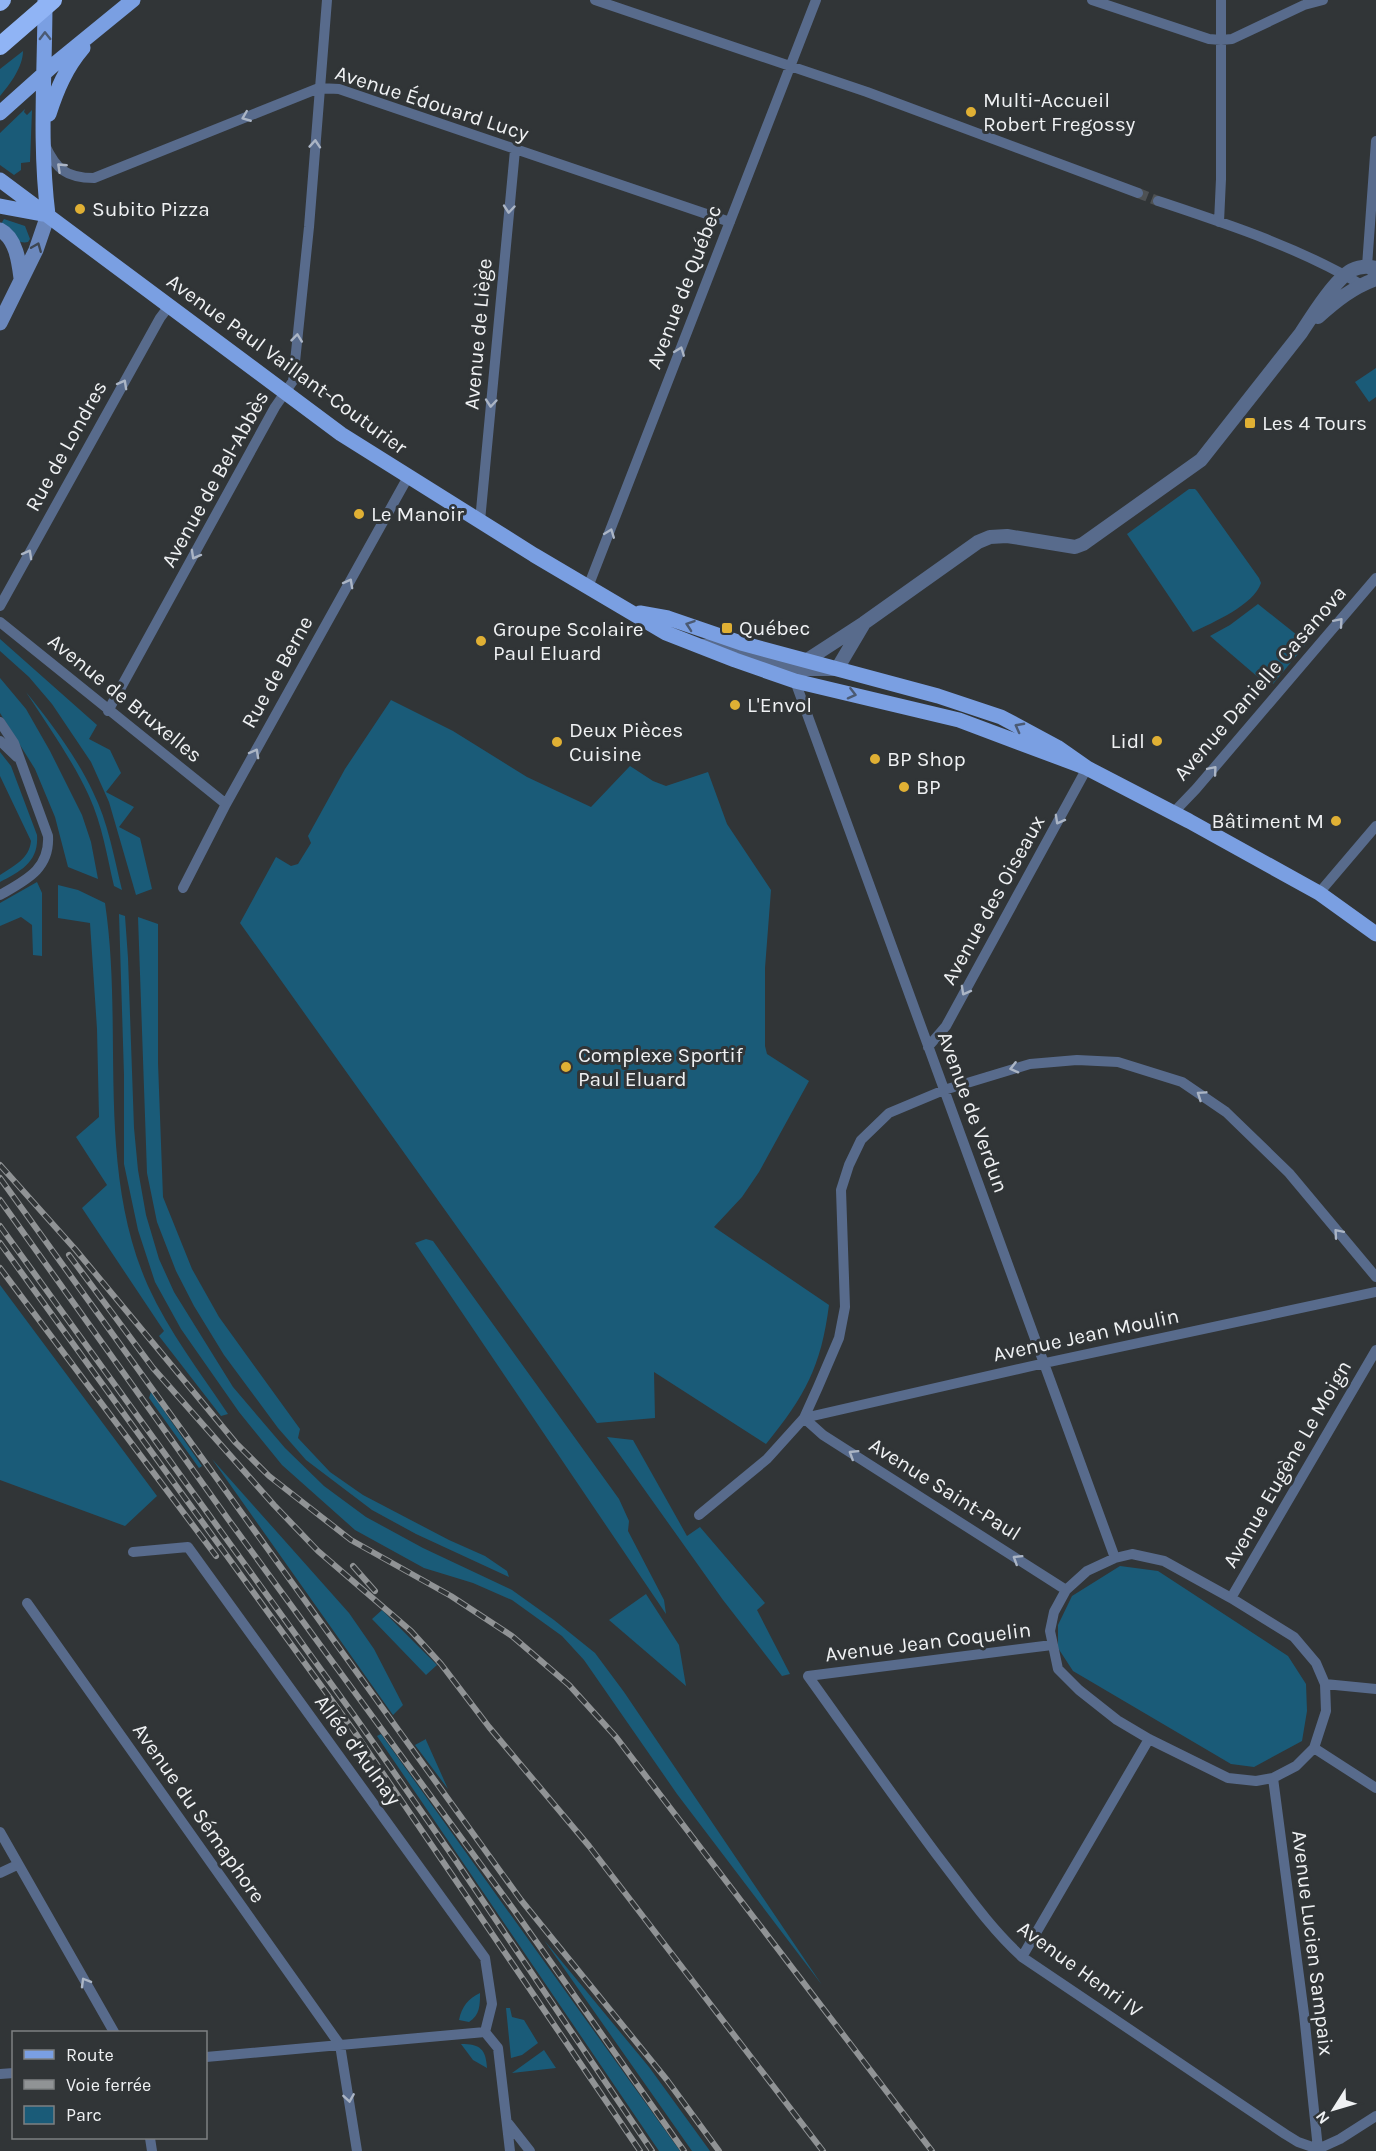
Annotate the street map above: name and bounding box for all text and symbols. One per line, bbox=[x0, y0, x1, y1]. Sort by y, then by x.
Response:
one-way arrow bbox=[39, 31, 51, 40]
street label: Avenue Édouard Lucy bbox=[332, 60, 532, 146]
place label: Multi-Accueil Robert Fregossy bbox=[983, 88, 1135, 136]
marker: Multi-Accueil Robert Fregossy bbox=[964, 105, 978, 119]
one-way arrow bbox=[241, 110, 252, 122]
one-way arrow bbox=[308, 139, 321, 148]
one-way arrow bbox=[57, 164, 68, 175]
place label: Subito Pizza bbox=[92, 197, 210, 221]
marker: Subito Pizza bbox=[73, 202, 87, 216]
street label: Avenue de Québec bbox=[642, 202, 726, 372]
one-way arrow bbox=[503, 204, 516, 213]
one-way arrow bbox=[30, 242, 42, 253]
street label: Avenue de Liège bbox=[459, 257, 497, 411]
street label: Avenue Paul Vaillant-Couturier bbox=[162, 269, 412, 459]
one-way arrow bbox=[290, 333, 303, 342]
one-way arrow bbox=[673, 346, 686, 357]
street label: Rue de Londres bbox=[20, 377, 112, 515]
one-way arrow bbox=[116, 380, 127, 390]
street label: Avenue de Bel-Abbès bbox=[156, 387, 274, 571]
one-way arrow bbox=[485, 398, 498, 407]
place label: Les 4 Tours bbox=[1262, 411, 1367, 435]
marker: Les 4 Tours bbox=[1243, 416, 1257, 430]
place label: Le Manoir bbox=[371, 502, 464, 526]
marker: Le Manoir bbox=[352, 507, 366, 521]
one-way arrow bbox=[603, 528, 615, 539]
one-way arrow bbox=[191, 548, 202, 559]
one-way arrow bbox=[21, 550, 33, 561]
one-way arrow bbox=[342, 579, 354, 589]
street label: Avenue Danielle Casanova bbox=[1169, 581, 1351, 785]
street label: Rue de Berne bbox=[236, 612, 318, 732]
place label: Québec bbox=[739, 616, 810, 640]
place label: Groupe Scolaire Paul Eluard bbox=[493, 617, 643, 665]
one-way arrow bbox=[1332, 618, 1343, 629]
one-way arrow bbox=[685, 620, 696, 633]
marker: Québec bbox=[720, 621, 734, 635]
street label: Avenue de Bruxelles bbox=[43, 629, 207, 767]
marker: Groupe Scolaire Paul Eluard bbox=[474, 634, 488, 648]
one-way arrow bbox=[847, 687, 857, 700]
place label: L'Envol bbox=[747, 693, 812, 717]
marker: L'Envol bbox=[728, 698, 742, 712]
place label: Deux Pièces Cuisine bbox=[569, 718, 683, 766]
one-way arrow bbox=[1015, 723, 1026, 734]
place label: Lidl bbox=[1111, 729, 1145, 753]
marker: Lidl bbox=[1150, 734, 1164, 748]
marker: Deux Pièces Cuisine bbox=[550, 735, 564, 749]
place label: BP Shop bbox=[887, 747, 966, 771]
one-way arrow bbox=[247, 749, 259, 759]
marker: BP Shop bbox=[868, 752, 882, 766]
one-way arrow bbox=[1206, 766, 1217, 777]
place label: BP bbox=[916, 775, 941, 799]
marker: BP bbox=[897, 780, 911, 794]
place label: Bâtiment M bbox=[1211, 809, 1324, 833]
street label: Avenue des Oiseaux bbox=[936, 811, 1050, 989]
one-way arrow bbox=[1055, 814, 1066, 824]
marker: Bâtiment M bbox=[1329, 814, 1343, 828]
one-way arrow bbox=[961, 985, 972, 995]
street label: Avenue de Verdun bbox=[933, 1028, 1013, 1196]
place label: Complexe Sportif Paul Eluard bbox=[578, 1043, 744, 1091]
marker: Complexe Sportif Paul Eluard bbox=[559, 1060, 573, 1074]
one-way arrow bbox=[1009, 1060, 1019, 1073]
one-way arrow bbox=[1197, 1091, 1207, 1103]
one-way arrow bbox=[1334, 1229, 1345, 1240]
street label: Avenue Jean Moulin bbox=[991, 1304, 1181, 1366]
street label: Avenue Eugène Le Moign bbox=[1218, 1356, 1356, 1572]
street label: Avenue Saint-Paul bbox=[865, 1433, 1025, 1545]
one-way arrow bbox=[848, 1450, 859, 1461]
one-way arrow bbox=[1013, 1554, 1023, 1566]
street label: Avenue Jean Coquelin bbox=[824, 1617, 1032, 1667]
street label: Allée d'Aulnay bbox=[310, 1690, 406, 1810]
street label: Avenue du Sémaphore bbox=[128, 1719, 270, 1907]
street label: Avenue Lucien Sampaix bbox=[1287, 1829, 1339, 2057]
street label: Avenue Henri IV bbox=[1013, 1916, 1147, 2022]
one-way arrow bbox=[80, 1978, 92, 1988]
legend bbox=[12, 2031, 207, 2139]
text: Route bbox=[66, 2044, 114, 2066]
text: Voie ferrée bbox=[66, 2074, 151, 2096]
north arrow bbox=[1304, 2079, 1364, 2139]
one-way arrow bbox=[342, 2094, 354, 2103]
text: Parc bbox=[66, 2104, 102, 2126]
text: N bbox=[1311, 2107, 1333, 2128]

